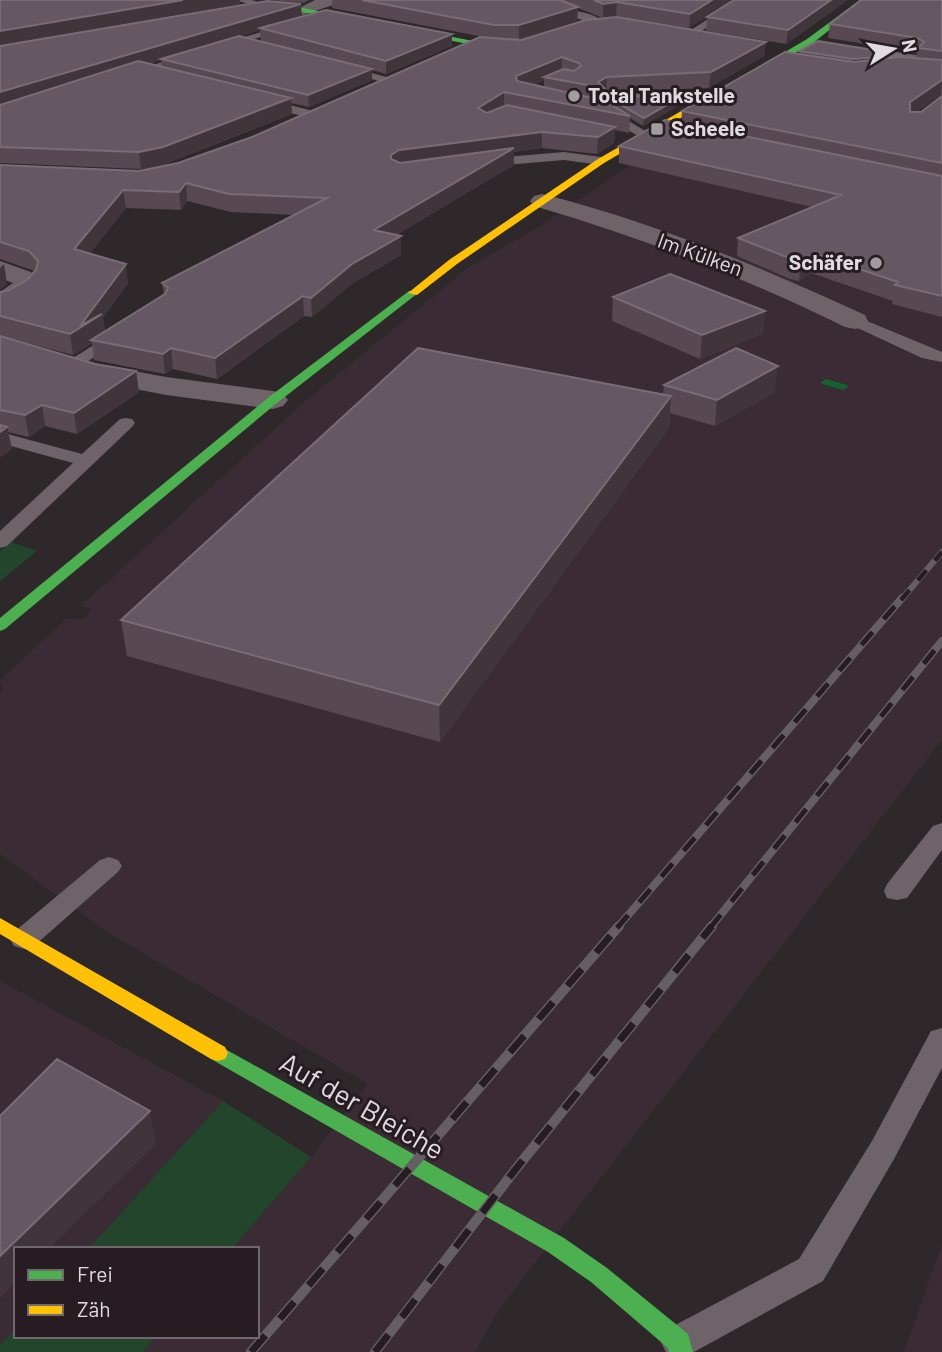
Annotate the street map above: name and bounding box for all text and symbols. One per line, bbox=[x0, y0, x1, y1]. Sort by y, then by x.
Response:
north arrow bbox=[858, 14, 928, 84]
text: N bbox=[898, 37, 923, 54]
place label: Total Tankstelle bbox=[588, 82, 735, 107]
marker: Total Tankstelle bbox=[566, 88, 582, 104]
place label: Scheele bbox=[671, 115, 746, 140]
marker: Scheele bbox=[649, 121, 665, 137]
street label: Im Külken bbox=[655, 227, 746, 280]
place label: Schäfer bbox=[789, 249, 862, 274]
marker: Schäfer bbox=[868, 255, 884, 271]
street label: Auf der Bleiche bbox=[274, 1044, 451, 1166]
legend bbox=[14, 1247, 259, 1338]
text: Frei bbox=[77, 1261, 113, 1286]
text: Zäh bbox=[77, 1296, 111, 1321]

